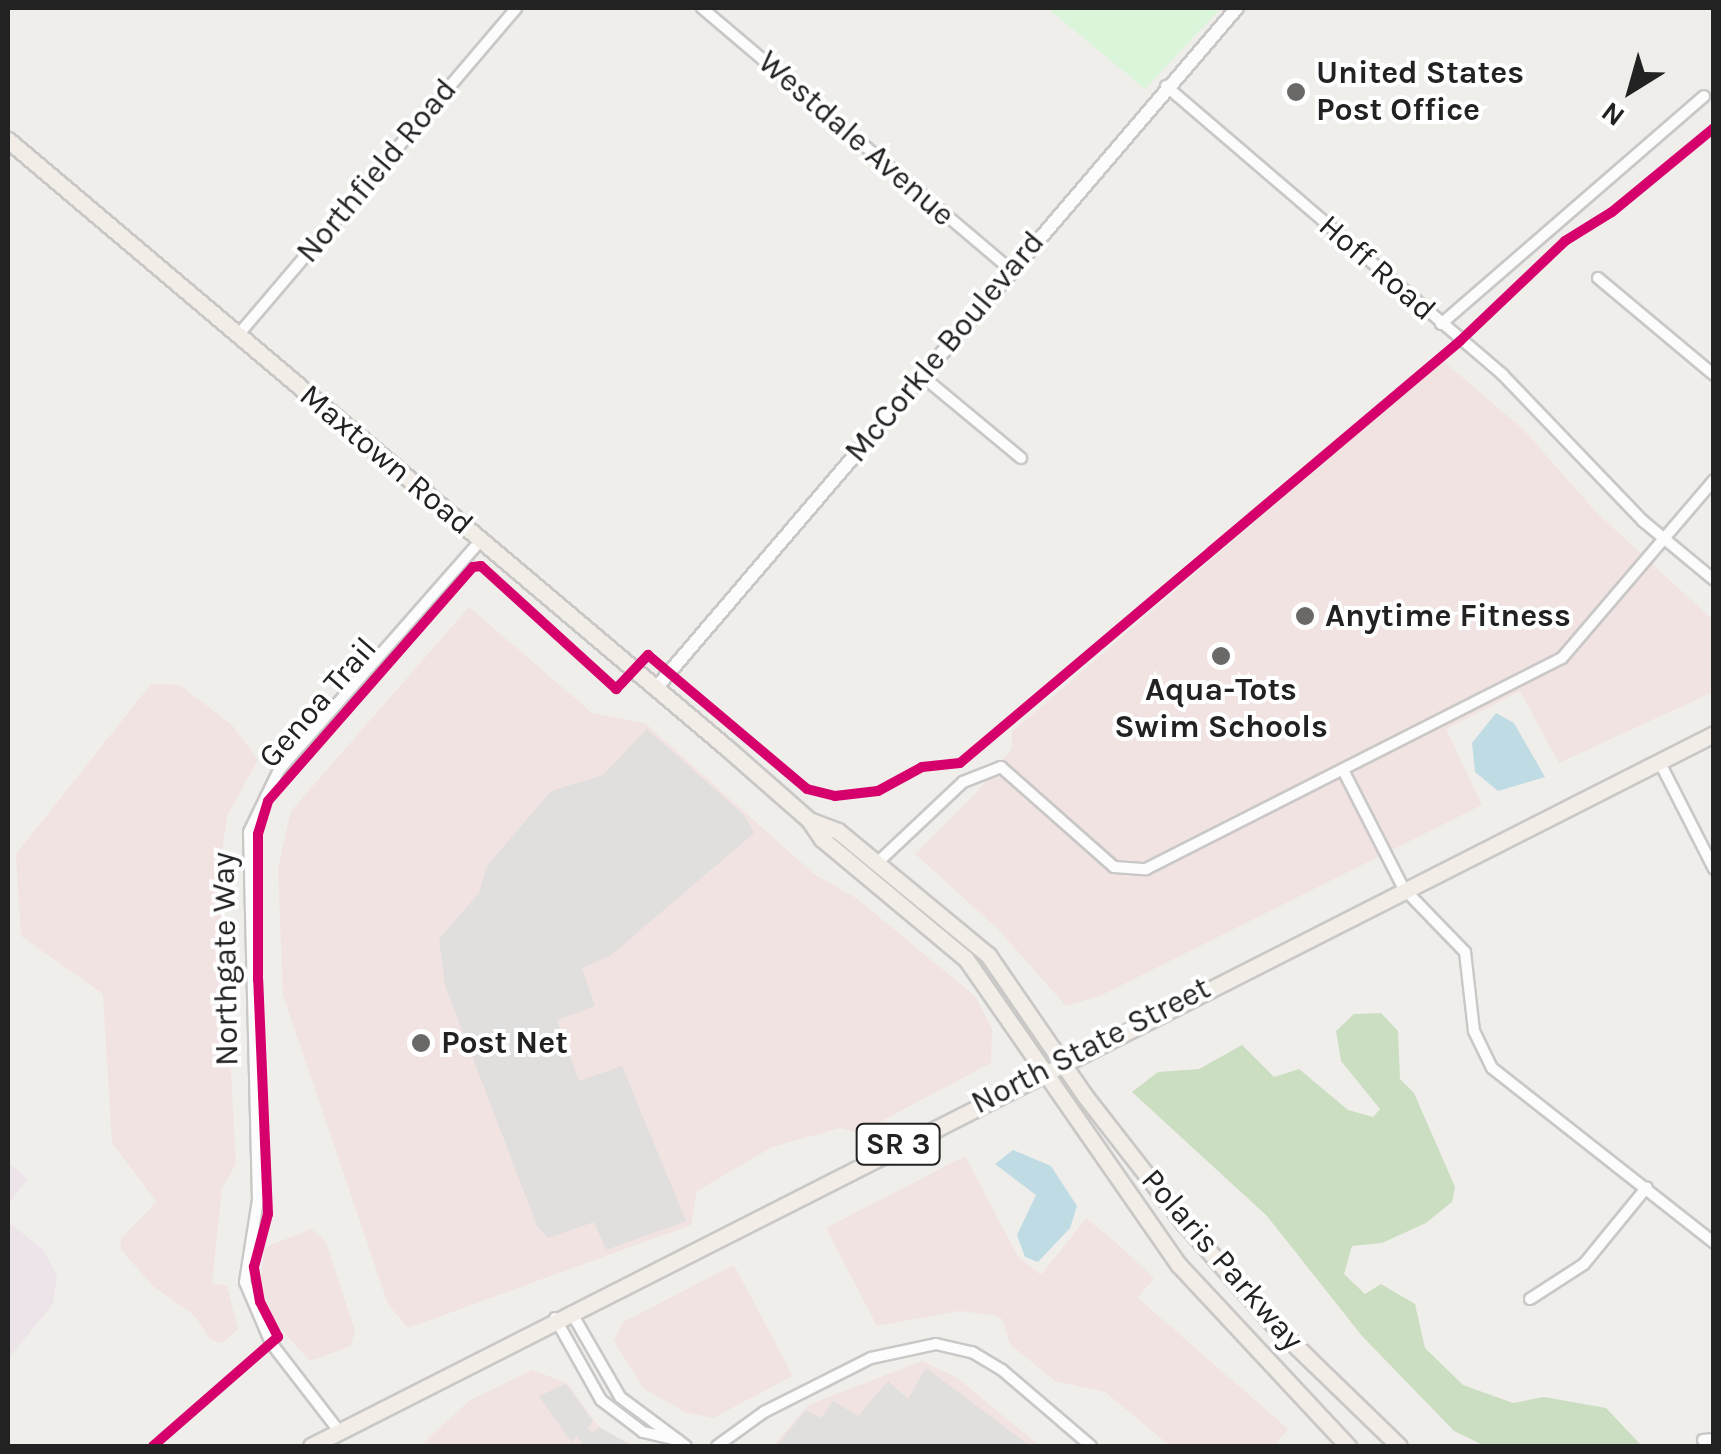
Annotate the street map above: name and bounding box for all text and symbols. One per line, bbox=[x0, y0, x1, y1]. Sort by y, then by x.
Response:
north arrow bbox=[1581, 40, 1681, 140]
street label: Westdale Avenue bbox=[750, 43, 962, 235]
place label: United States Post Office bbox=[1316, 55, 1524, 130]
street label: Northfield Road bbox=[289, 71, 465, 271]
marker: United States Post Office bbox=[1285, 81, 1307, 103]
text: N bbox=[1595, 95, 1631, 134]
street label: Hoff Road bbox=[1311, 207, 1443, 329]
street label: McCorkle Boulevard bbox=[837, 224, 1053, 470]
street label: Maxtown Road bbox=[292, 376, 480, 544]
place label: Anytime Fitness bbox=[1325, 597, 1571, 635]
marker: Anytime Fitness bbox=[1294, 605, 1316, 627]
street label: Genoa Trail bbox=[251, 630, 385, 776]
marker: Aqua-Tots Swim Schools bbox=[1210, 645, 1232, 667]
place label: Aqua-Tots Swim Schools bbox=[1114, 672, 1328, 747]
street label: Northgate Way bbox=[205, 852, 247, 1066]
street label: North State Street bbox=[965, 969, 1217, 1123]
place label: Post Net bbox=[441, 1024, 568, 1062]
marker: Post Net bbox=[410, 1032, 432, 1054]
road number: SR 3 bbox=[856, 1119, 940, 1169]
street label: Polaris Parkway bbox=[1133, 1161, 1311, 1359]

